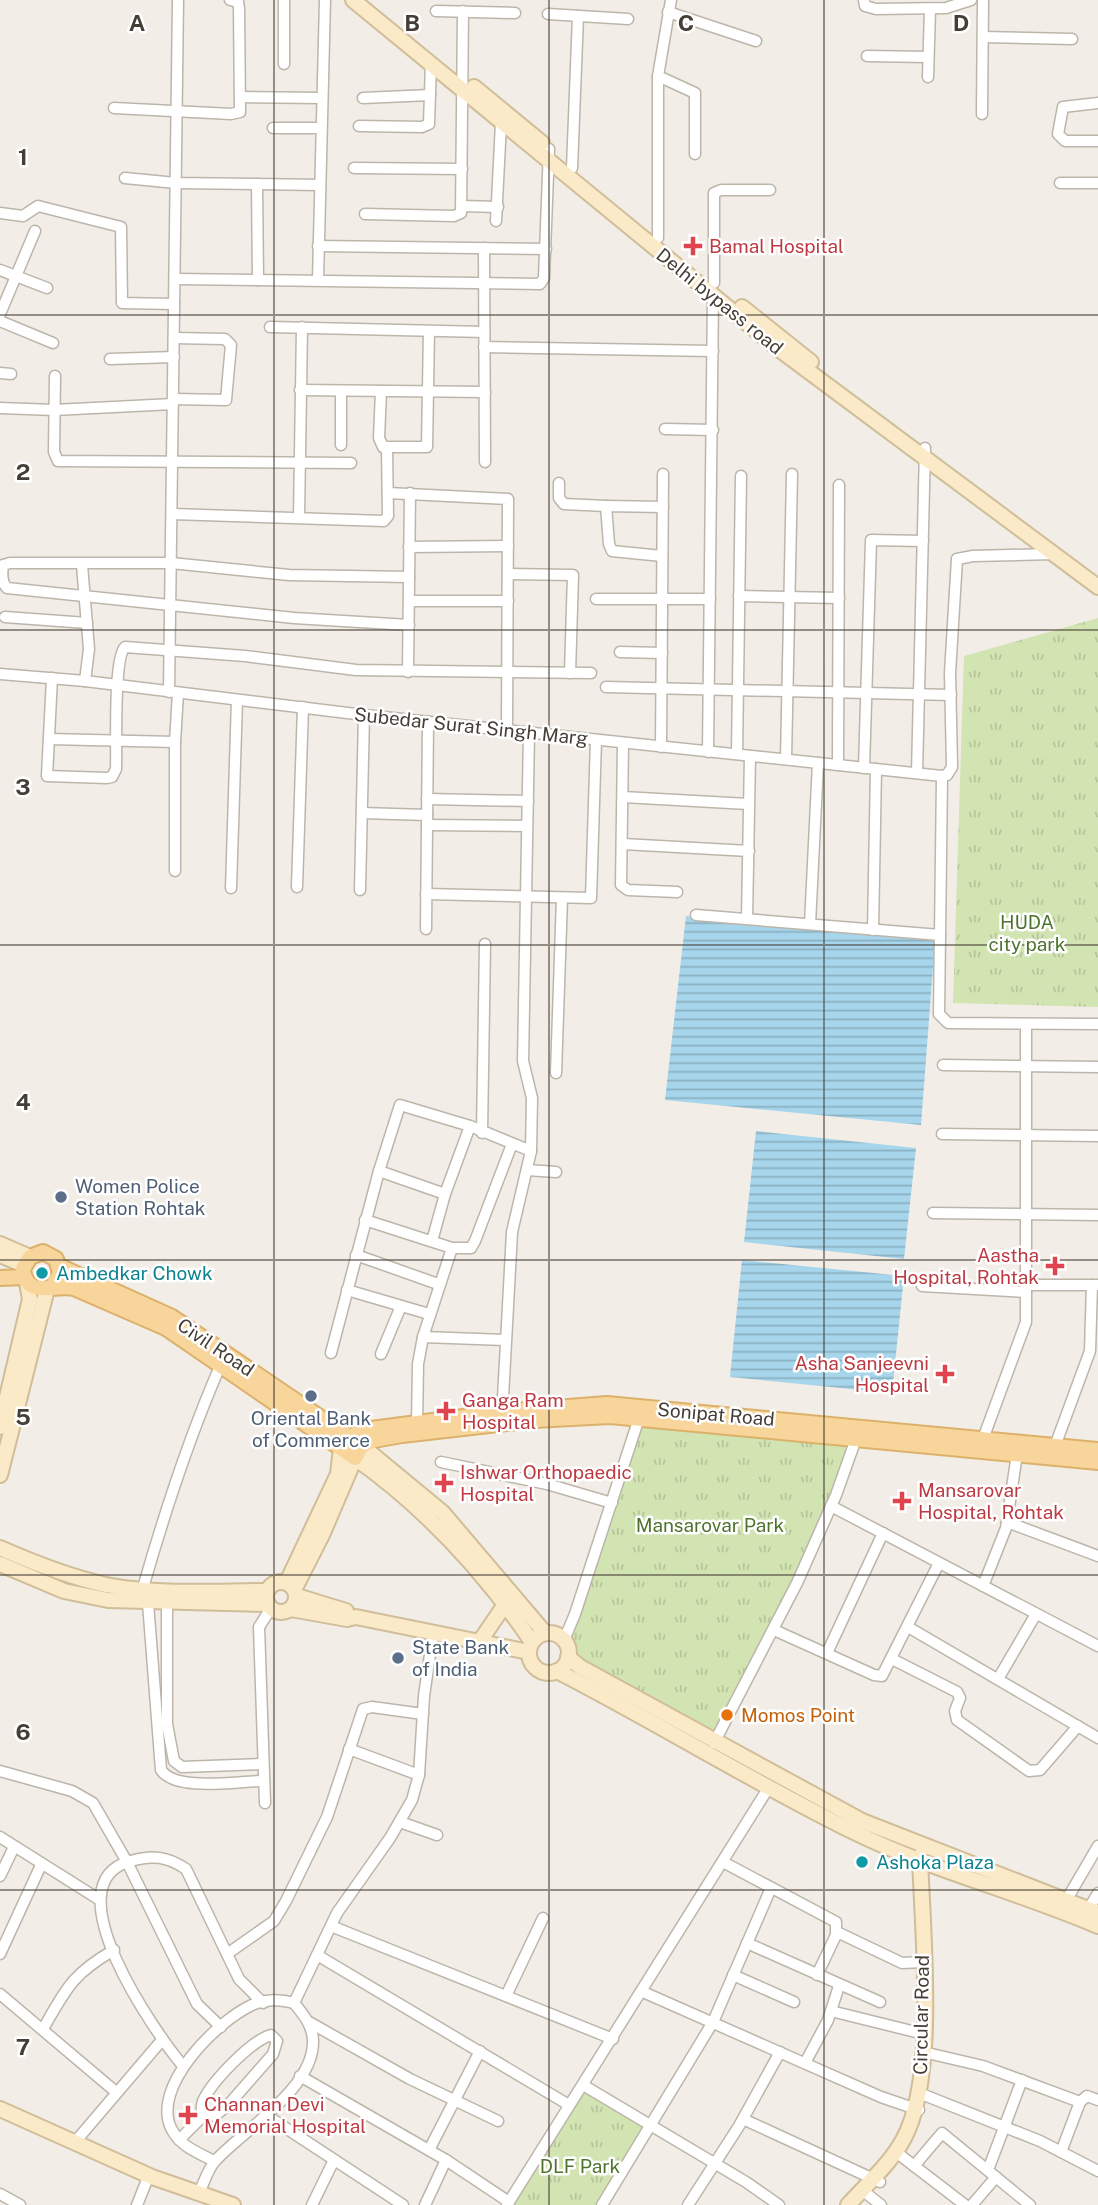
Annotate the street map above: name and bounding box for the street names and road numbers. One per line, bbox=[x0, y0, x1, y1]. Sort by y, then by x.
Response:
street label: Delhi bypass road bbox=[652, 243, 788, 359]
street label: Subedar Surat Singh Marg bbox=[353, 703, 589, 749]
street label: Civil Road bbox=[174, 1313, 258, 1381]
street label: Sonipat Road bbox=[656, 1398, 776, 1430]
street label: Circular Road bbox=[909, 1955, 933, 2075]

